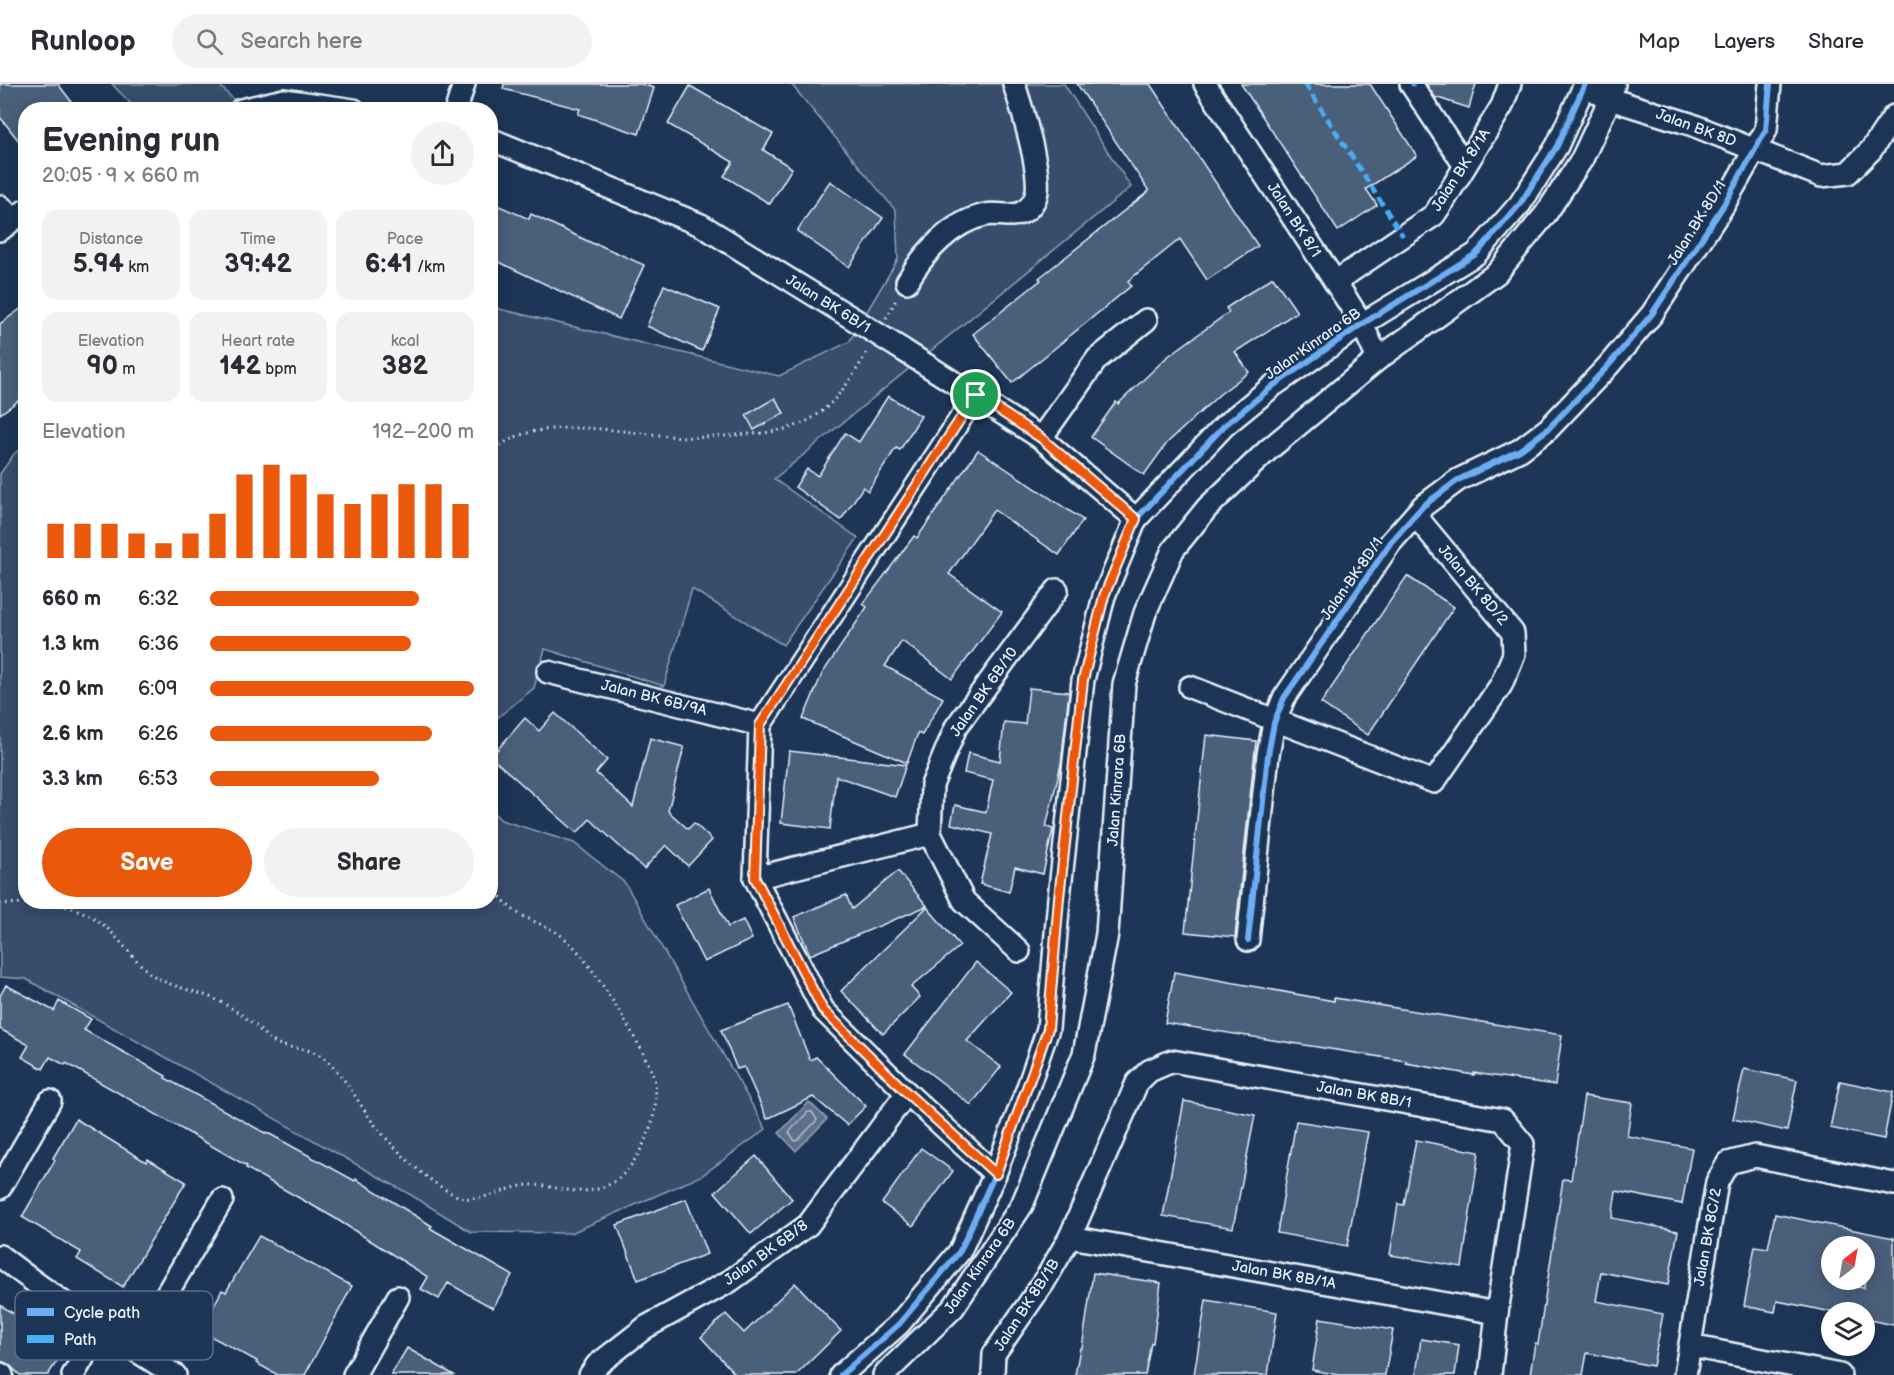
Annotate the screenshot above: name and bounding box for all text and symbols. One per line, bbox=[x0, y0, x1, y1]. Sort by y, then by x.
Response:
search box bbox=[172, 14, 592, 68]
text: Runloop bbox=[30, 25, 136, 58]
icon: search bbox=[193, 25, 226, 58]
text: Search here bbox=[241, 28, 362, 55]
text: Map bbox=[1638, 29, 1680, 54]
text: Layers bbox=[1713, 29, 1775, 54]
text: Share bbox=[1808, 29, 1864, 54]
street label: Jalan BK 8D bbox=[1653, 105, 1739, 151]
text: Evening run bbox=[42, 121, 220, 161]
button: share bbox=[411, 122, 474, 185]
street label: Jalan BK 8/1A bbox=[1427, 124, 1495, 215]
text: 20:05 · 9 × 660 m bbox=[42, 164, 200, 188]
street label: Jalan BK 8D/1 bbox=[1663, 177, 1731, 269]
street label: Jalan BK 8/1 bbox=[1263, 179, 1325, 261]
text: Distance bbox=[79, 230, 143, 249]
text: Time bbox=[240, 230, 276, 249]
text: Pace bbox=[387, 230, 423, 249]
text: 5.94 bbox=[73, 249, 124, 280]
text: 39:42 bbox=[224, 249, 292, 280]
text: 6:41 bbox=[365, 249, 413, 280]
text: km bbox=[124, 258, 149, 277]
text: /km bbox=[413, 258, 445, 277]
street label: Jalan BK 6B/1 bbox=[782, 270, 874, 338]
street label: Jalan Kinrara 6B bbox=[1261, 304, 1365, 384]
text: Elevation bbox=[78, 332, 144, 351]
text: Heart rate bbox=[221, 332, 295, 351]
text: kcal bbox=[391, 332, 419, 351]
text: 90 bbox=[87, 351, 118, 382]
text: 142 bbox=[219, 351, 261, 382]
text: 382 bbox=[382, 351, 428, 382]
text: m bbox=[118, 360, 136, 379]
text: bpm bbox=[261, 360, 297, 379]
pin bbox=[950, 369, 1001, 420]
icon: arrive bbox=[959, 378, 992, 411]
text: Elevation bbox=[42, 420, 125, 444]
text: 192–200 m bbox=[372, 420, 474, 444]
street label: Jalan BK 8D/1 bbox=[1317, 534, 1387, 624]
street label: Jalan BK 8D/2 bbox=[1434, 541, 1512, 629]
text: 660 m bbox=[42, 587, 101, 611]
text: 6:32 bbox=[138, 587, 178, 611]
text: 1.3 km bbox=[42, 632, 99, 656]
text: 6:36 bbox=[138, 632, 179, 656]
street label: Jalan BK 6B/10 bbox=[946, 643, 1022, 740]
street label: Jalan BK 6B/9A bbox=[599, 676, 710, 721]
text: 2.0 km bbox=[42, 677, 104, 701]
text: 6:09 bbox=[138, 677, 178, 701]
text: 2.6 km bbox=[42, 722, 103, 746]
text: 6:26 bbox=[138, 722, 178, 746]
street label: Jalan Kinrara 6B bbox=[1104, 733, 1130, 847]
text: 3.3 km bbox=[42, 767, 103, 791]
text: 6:53 bbox=[138, 767, 178, 791]
button: Save bbox=[42, 828, 252, 897]
button: Share bbox=[264, 828, 474, 897]
street label: Jalan BK 8B/1 bbox=[1315, 1077, 1413, 1113]
street label: Jalan BK 8C/2 bbox=[1690, 1186, 1726, 1288]
street label: Jalan Kinrara 6B bbox=[940, 1214, 1020, 1318]
street label: Jalan BK 6B/8 bbox=[720, 1216, 812, 1290]
north arrow bbox=[1821, 1236, 1875, 1290]
map controls bbox=[1821, 1236, 1875, 1356]
street label: Jalan BK 8B/1B bbox=[990, 1255, 1064, 1355]
street label: Jalan BK 8B/1A bbox=[1231, 1257, 1338, 1294]
legend bbox=[15, 1291, 213, 1360]
button: layers bbox=[1821, 1302, 1875, 1356]
text: Cycle path bbox=[64, 1304, 140, 1323]
text: Path bbox=[64, 1331, 96, 1350]

